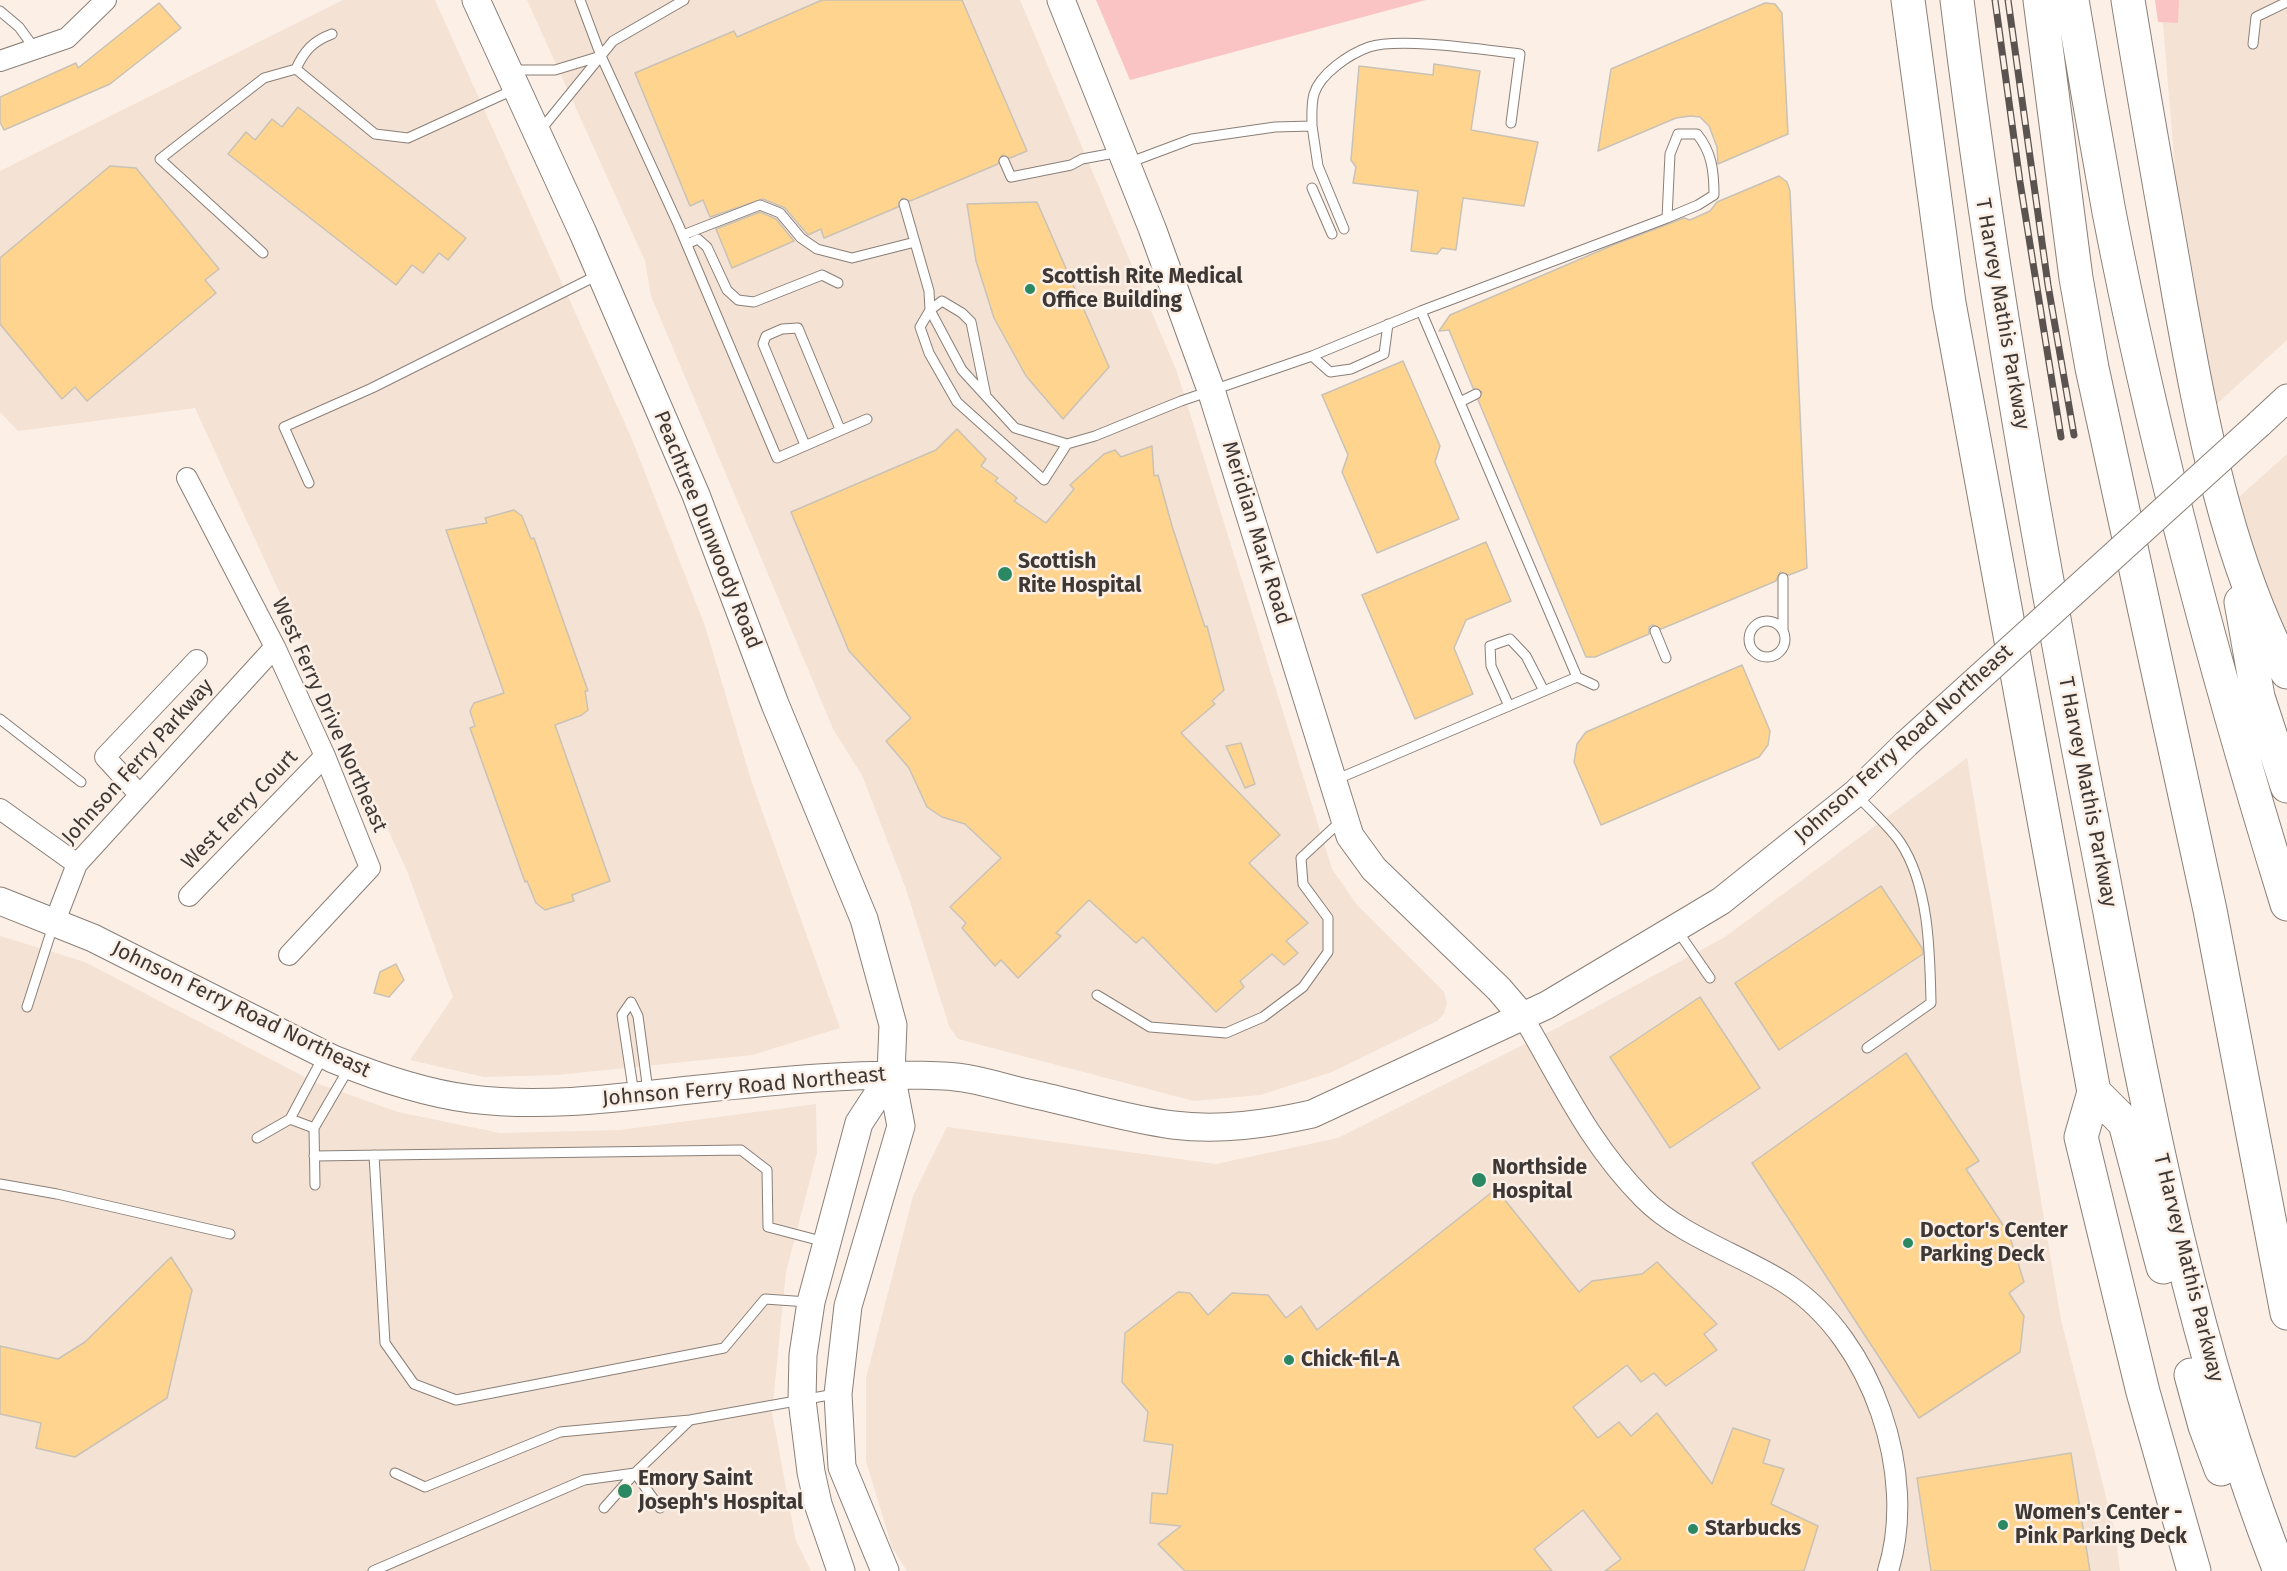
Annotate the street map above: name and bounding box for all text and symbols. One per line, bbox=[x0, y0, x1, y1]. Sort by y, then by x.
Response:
street label: T Harvey Mathis Parkway bbox=[1969, 196, 2035, 432]
place label: Scottish Rite Medical Office Building bbox=[1042, 264, 1242, 314]
marker: Scottish Rite Medical Office Building bbox=[1023, 282, 1037, 296]
street label: Peachtree Dunwoody Road bbox=[648, 407, 766, 653]
street label: Meridian Mark Road bbox=[1216, 438, 1296, 628]
place label: Scottish Rite Hospital bbox=[1018, 549, 1141, 599]
marker: Scottish Rite Hospital bbox=[996, 565, 1014, 583]
street label: West Ferry Drive Northeast bbox=[266, 594, 392, 836]
street label: Johnson Ferry Road Northeast bbox=[1790, 639, 2018, 849]
street label: Johnson Ferry Parkway bbox=[57, 674, 219, 850]
street label: T Harvey Mathis Parkway bbox=[2052, 675, 2122, 909]
street label: West Ferry Court bbox=[177, 745, 303, 875]
street label: Johnson Ferry Road Northeast bbox=[107, 936, 375, 1084]
street label: Johnson Ferry Road Northeast bbox=[601, 1062, 887, 1112]
street label: T Harvey Mathis Parkway bbox=[2147, 1151, 2229, 1385]
place label: Northside Hospital bbox=[1492, 1155, 1587, 1205]
marker: Northside Hospital bbox=[1470, 1171, 1488, 1189]
place label: Doctor's Center Parking Deck bbox=[1920, 1218, 2068, 1268]
marker: Doctor's Center Parking Deck bbox=[1901, 1236, 1915, 1250]
place label: Chick-fil-A bbox=[1301, 1347, 1399, 1373]
marker: Chick-fil-A bbox=[1282, 1353, 1296, 1367]
place label: Emory Saint Joseph's Hospital bbox=[638, 1466, 803, 1516]
marker: Emory Saint Joseph's Hospital bbox=[616, 1482, 634, 1500]
place label: Women's Center - Pink Parking Deck bbox=[2015, 1500, 2187, 1550]
place label: Starbucks bbox=[1705, 1516, 1801, 1542]
marker: Women's Center - Pink Parking Deck bbox=[1996, 1518, 2010, 1532]
marker: Starbucks bbox=[1686, 1522, 1700, 1536]

